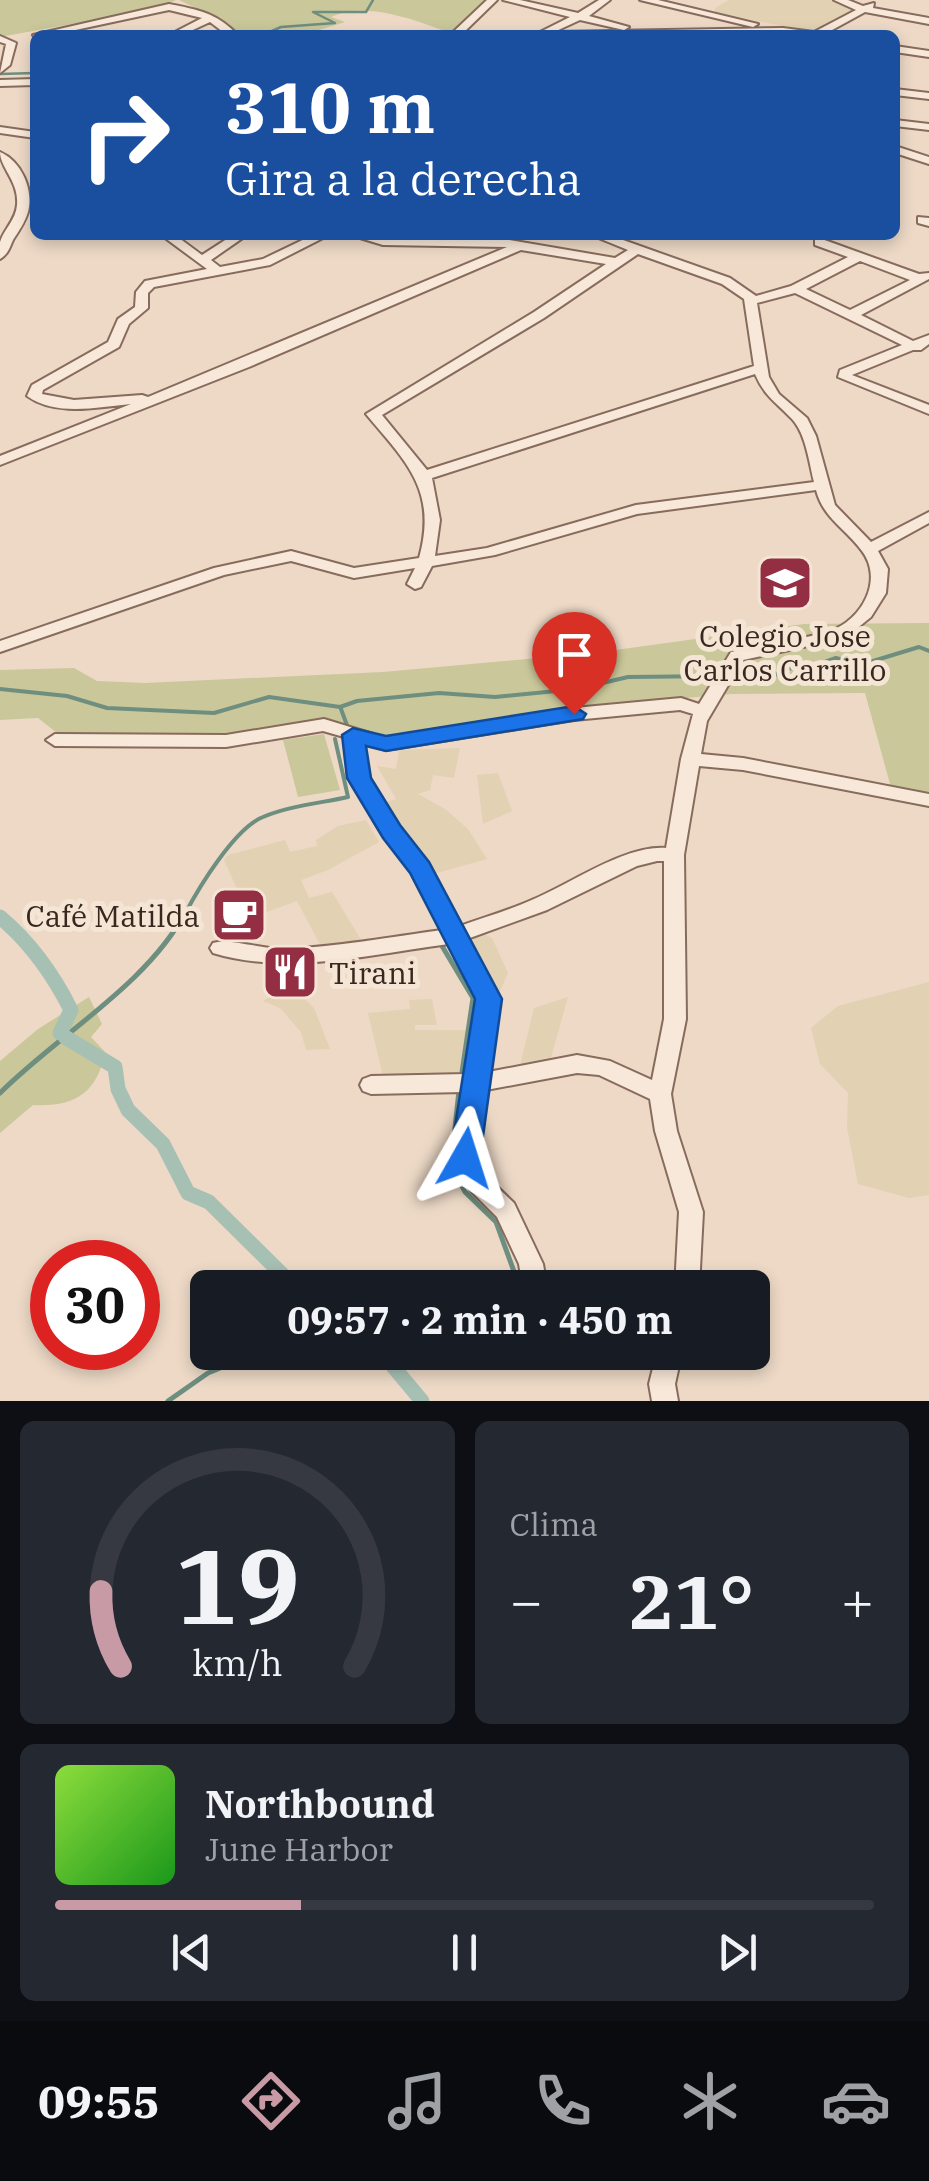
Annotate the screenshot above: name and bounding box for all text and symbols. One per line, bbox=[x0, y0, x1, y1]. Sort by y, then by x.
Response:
text: 310 m bbox=[225, 61, 435, 152]
icon: right bbox=[60, 70, 190, 200]
text: Gira a la derecha bbox=[225, 149, 582, 207]
school or university icon: Colegio Jose Carlos Carrillo bbox=[755, 553, 815, 613]
pin bbox=[532, 612, 617, 715]
place label: Colegio Jose Carlos Carrillo bbox=[684, 616, 886, 689]
icon: arrive bbox=[547, 627, 602, 682]
cafe icon: Café Matilda bbox=[209, 885, 269, 945]
place label: Café Matilda bbox=[26, 896, 200, 935]
restaurant icon: Tirani bbox=[260, 942, 320, 1002]
place label: Tirani bbox=[329, 953, 416, 992]
position arrow bbox=[413, 1106, 517, 1210]
speed limit sign: 30 bbox=[30, 1240, 160, 1370]
text: 09:57 · 2 min · 450 m bbox=[287, 1295, 673, 1344]
text: Clima bbox=[510, 1503, 598, 1545]
text: 19 bbox=[175, 1517, 300, 1653]
text: 21° bbox=[629, 1552, 754, 1650]
text: − bbox=[510, 1565, 543, 1636]
text: + bbox=[841, 1565, 874, 1636]
text: km/h bbox=[192, 1639, 282, 1686]
text: Northbound bbox=[205, 1779, 435, 1828]
text: June Harbor bbox=[205, 1828, 393, 1870]
icon: previous bbox=[164, 1925, 219, 1980]
icon: pause bbox=[437, 1925, 492, 1980]
icon: next bbox=[710, 1925, 765, 1980]
icon: directions bbox=[236, 2066, 306, 2136]
icon: music bbox=[382, 2066, 452, 2136]
icon: phone bbox=[528, 2066, 598, 2136]
icon: climate bbox=[675, 2066, 745, 2136]
icon: car bbox=[821, 2066, 891, 2136]
text: 09:55 bbox=[38, 2072, 160, 2130]

